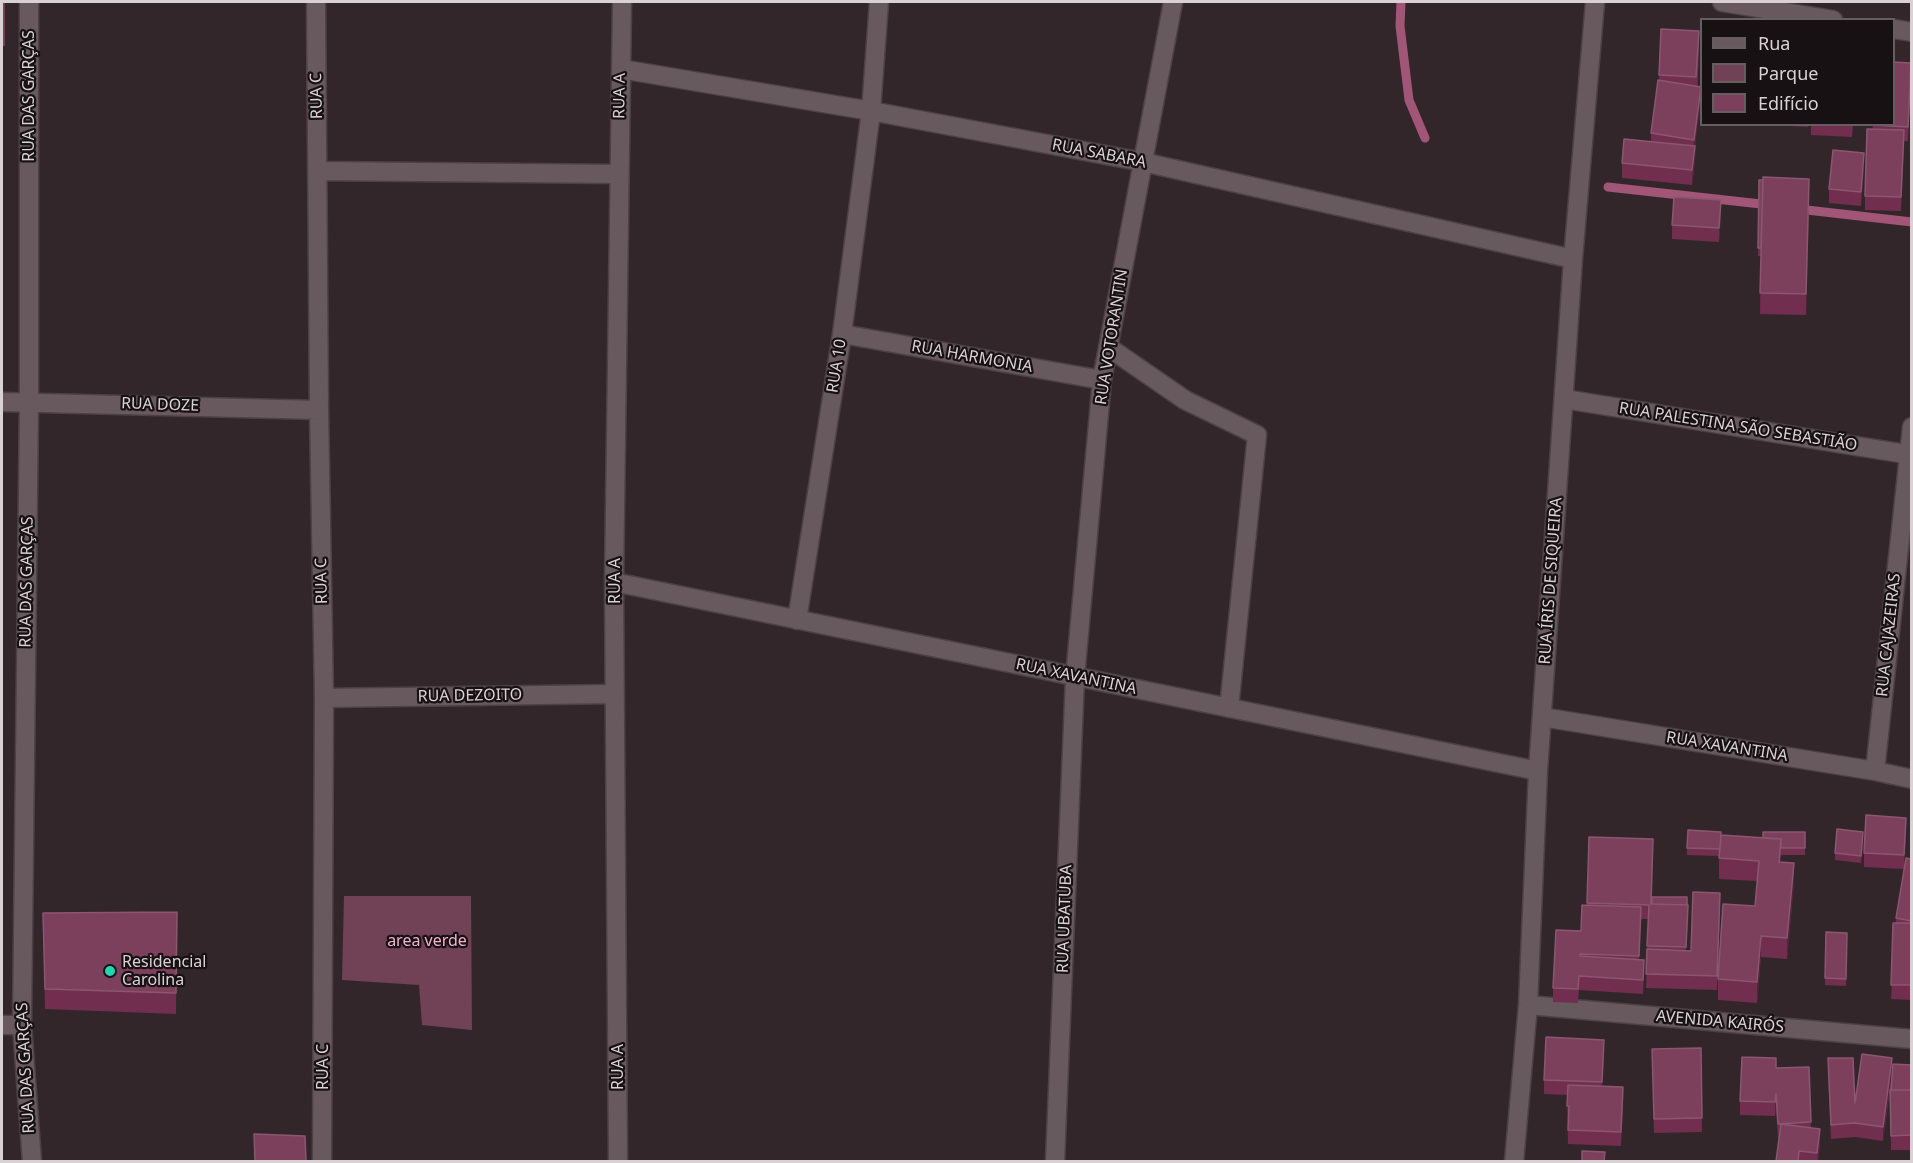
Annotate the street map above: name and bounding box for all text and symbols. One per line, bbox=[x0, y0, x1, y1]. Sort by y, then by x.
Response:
legend bbox=[1700, 18, 1895, 126]
street label: RUA DAS GARÇAS bbox=[19, 30, 39, 162]
text: Rua bbox=[1758, 31, 1790, 55]
text: Parque bbox=[1758, 61, 1818, 85]
street label: RUA C bbox=[307, 73, 327, 119]
street label: RUA A bbox=[610, 73, 630, 119]
text: Edifício bbox=[1758, 91, 1819, 115]
street label: RUA SABARA bbox=[1050, 135, 1148, 173]
street label: RUA VOTORANTIN bbox=[1092, 268, 1132, 406]
street label: RUA HARMONIA bbox=[910, 337, 1034, 377]
street label: RUA 10 bbox=[823, 338, 851, 394]
street label: RUA DOZE bbox=[121, 394, 199, 416]
street label: RUA PALESTINA SÃO SEBASTIÃO bbox=[1617, 399, 1859, 455]
street label: RUA ÍRIS DE SIQUEIRA bbox=[1536, 497, 1566, 665]
street label: RUA DAS GARÇAS bbox=[16, 516, 38, 648]
street label: RUA C bbox=[312, 558, 332, 604]
street label: RUA A bbox=[605, 558, 625, 604]
street label: RUA CAJAZEIRAS bbox=[1873, 572, 1905, 698]
street label: RUA XAVANTINA bbox=[1014, 655, 1138, 699]
street label: RUA DEZOITO bbox=[418, 685, 522, 707]
street label: RUA XAVANTINA bbox=[1665, 728, 1789, 766]
street label: RUA UBATUBA bbox=[1054, 865, 1076, 973]
park label: area verde bbox=[387, 931, 467, 951]
place label: Residencial Carolina bbox=[122, 952, 206, 990]
marker: Residencial Carolina bbox=[103, 964, 117, 978]
street label: RUA DAS GARÇAS bbox=[13, 1002, 39, 1134]
street label: AVENIDA KAIRÓS bbox=[1655, 1007, 1785, 1037]
street label: RUA C bbox=[313, 1044, 333, 1090]
street label: RUA A bbox=[608, 1044, 628, 1090]

